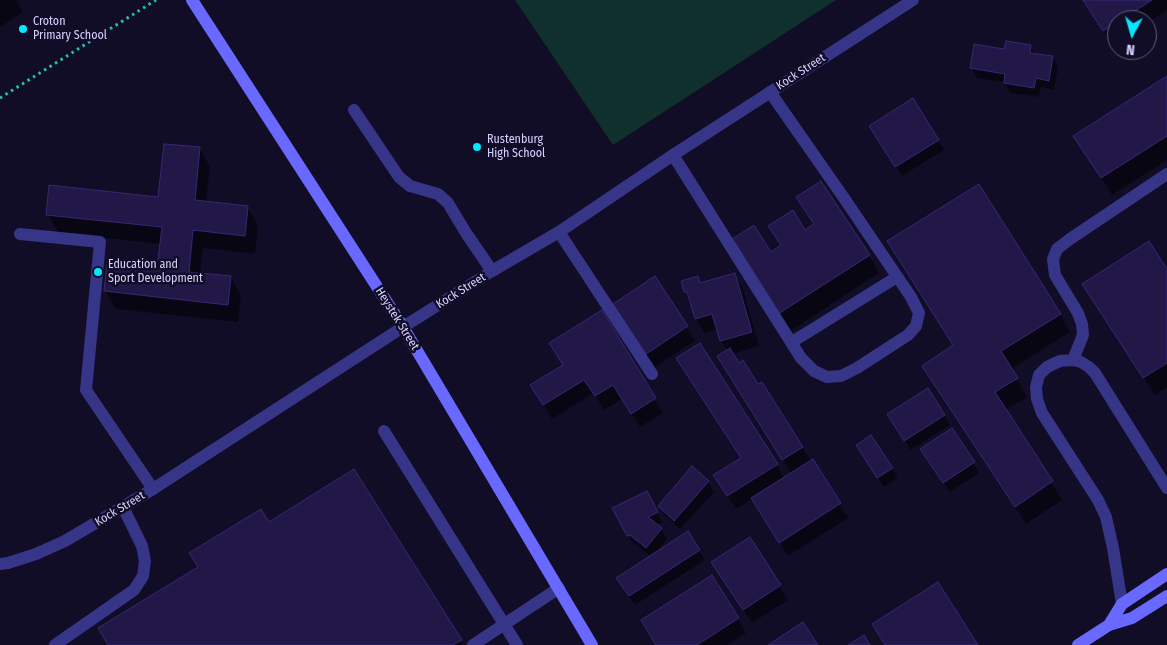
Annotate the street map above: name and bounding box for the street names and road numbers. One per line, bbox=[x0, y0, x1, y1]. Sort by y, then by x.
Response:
street label: Kock Street bbox=[774, 51, 828, 93]
street label: Kock Street bbox=[434, 270, 488, 312]
street label: Heystek Street bbox=[372, 285, 422, 353]
street label: Kock Street bbox=[92, 489, 148, 529]

